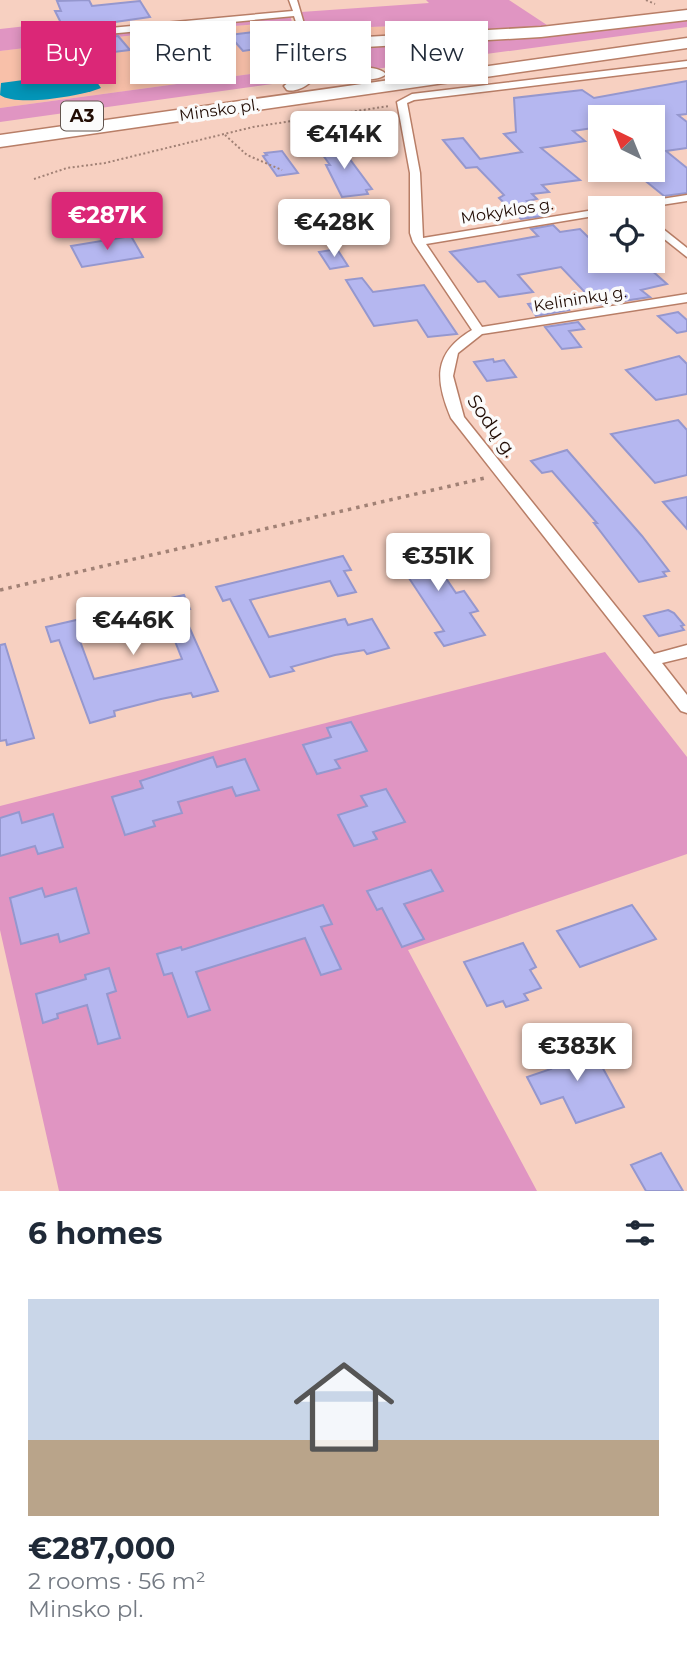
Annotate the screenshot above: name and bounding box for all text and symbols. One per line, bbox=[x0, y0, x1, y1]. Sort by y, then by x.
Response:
chip: Buy bbox=[21, 21, 116, 84]
chip: Rent bbox=[130, 21, 236, 84]
chip: Filters bbox=[250, 21, 371, 84]
chip: New bbox=[385, 21, 488, 84]
street label: Minsko pl. bbox=[178, 95, 260, 125]
road number: A3 bbox=[61, 102, 103, 131]
north arrow bbox=[588, 105, 665, 182]
map controls bbox=[588, 105, 665, 273]
pin: €414K bbox=[295, 111, 393, 171]
text: €414K bbox=[306, 120, 382, 148]
pin: €287K bbox=[58, 192, 156, 252]
street label: Mokyklos g. bbox=[459, 194, 555, 228]
button: locate bbox=[588, 196, 665, 273]
pin: €428K bbox=[285, 200, 383, 259]
text: €287K bbox=[68, 201, 146, 229]
text: €428K bbox=[294, 208, 374, 236]
street label: Kelininkų g. bbox=[532, 282, 628, 316]
street label: Sodų g. bbox=[462, 390, 522, 462]
pin: €351K bbox=[389, 534, 487, 593]
text: €351K bbox=[402, 542, 474, 570]
pin: €446K bbox=[84, 598, 182, 657]
text: €446K bbox=[92, 606, 174, 634]
pin: €383K bbox=[528, 1024, 626, 1083]
text: €383K bbox=[538, 1032, 616, 1060]
icon: filters bbox=[621, 1214, 659, 1252]
text: 6 homes bbox=[28, 1215, 163, 1252]
icon: home bbox=[281, 1344, 407, 1470]
text: €287,000 bbox=[28, 1530, 175, 1567]
text: 2 rooms · 56 m² bbox=[28, 1567, 206, 1595]
text: Minsko pl. bbox=[28, 1595, 143, 1623]

